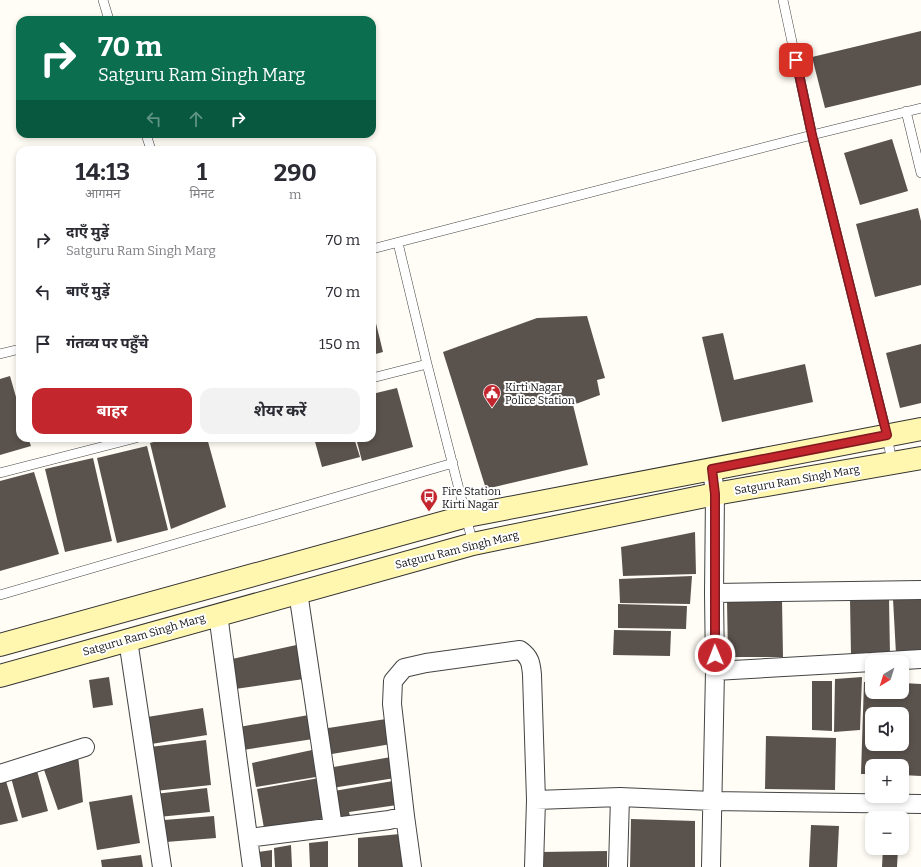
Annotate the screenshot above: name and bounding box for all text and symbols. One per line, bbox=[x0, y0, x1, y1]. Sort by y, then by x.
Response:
text: 70 m bbox=[98, 30, 162, 63]
icon: right bbox=[32, 32, 84, 84]
pin bbox=[779, 43, 813, 77]
icon: arrive bbox=[785, 49, 807, 71]
text: Satguru Ram Singh Marg bbox=[98, 64, 305, 86]
icon: left bbox=[143, 108, 165, 130]
icon: ahead bbox=[185, 108, 207, 130]
icon: right bbox=[227, 108, 249, 130]
text: 14:13 bbox=[75, 158, 130, 186]
text: 1 bbox=[197, 158, 207, 186]
text: 290 bbox=[274, 159, 317, 187]
text: आगमन bbox=[85, 186, 121, 201]
text: मिनट bbox=[189, 186, 214, 201]
text: m bbox=[289, 187, 301, 202]
text: दाएँ मुड़ें bbox=[66, 223, 109, 241]
icon: right bbox=[32, 229, 54, 251]
text: 70 m bbox=[326, 231, 360, 249]
text: Satguru Ram Singh Marg bbox=[66, 243, 216, 258]
icon: left bbox=[32, 281, 54, 303]
text: बाएँ मुड़ें bbox=[66, 282, 110, 300]
text: 70 m bbox=[326, 283, 360, 301]
icon: arrive bbox=[32, 333, 54, 355]
text: गंतव्य पर पहुँचे bbox=[66, 334, 149, 352]
text: 150 m bbox=[319, 335, 360, 353]
place label: Kirti Nagar Police Station bbox=[505, 381, 575, 407]
public building icon: Kirti Nagar Police Station bbox=[482, 383, 502, 408]
button: बाहर bbox=[32, 388, 192, 434]
button: शेयर करें bbox=[200, 388, 360, 434]
street label: Satguru Ram Singh Marg bbox=[733, 463, 861, 497]
place label: Fire Station Kirti Nagar bbox=[442, 485, 501, 511]
bus stop icon: Fire Station Kirti Nagar bbox=[419, 487, 439, 512]
street label: Satguru Ram Singh Marg bbox=[394, 528, 520, 572]
street label: Satguru Ram Singh Marg bbox=[81, 611, 207, 659]
position arrow bbox=[694, 634, 736, 676]
north arrow bbox=[865, 655, 909, 699]
map controls bbox=[865, 655, 909, 855]
button: sound bbox=[865, 707, 909, 751]
button: + bbox=[865, 759, 909, 803]
button: − bbox=[865, 811, 909, 855]

